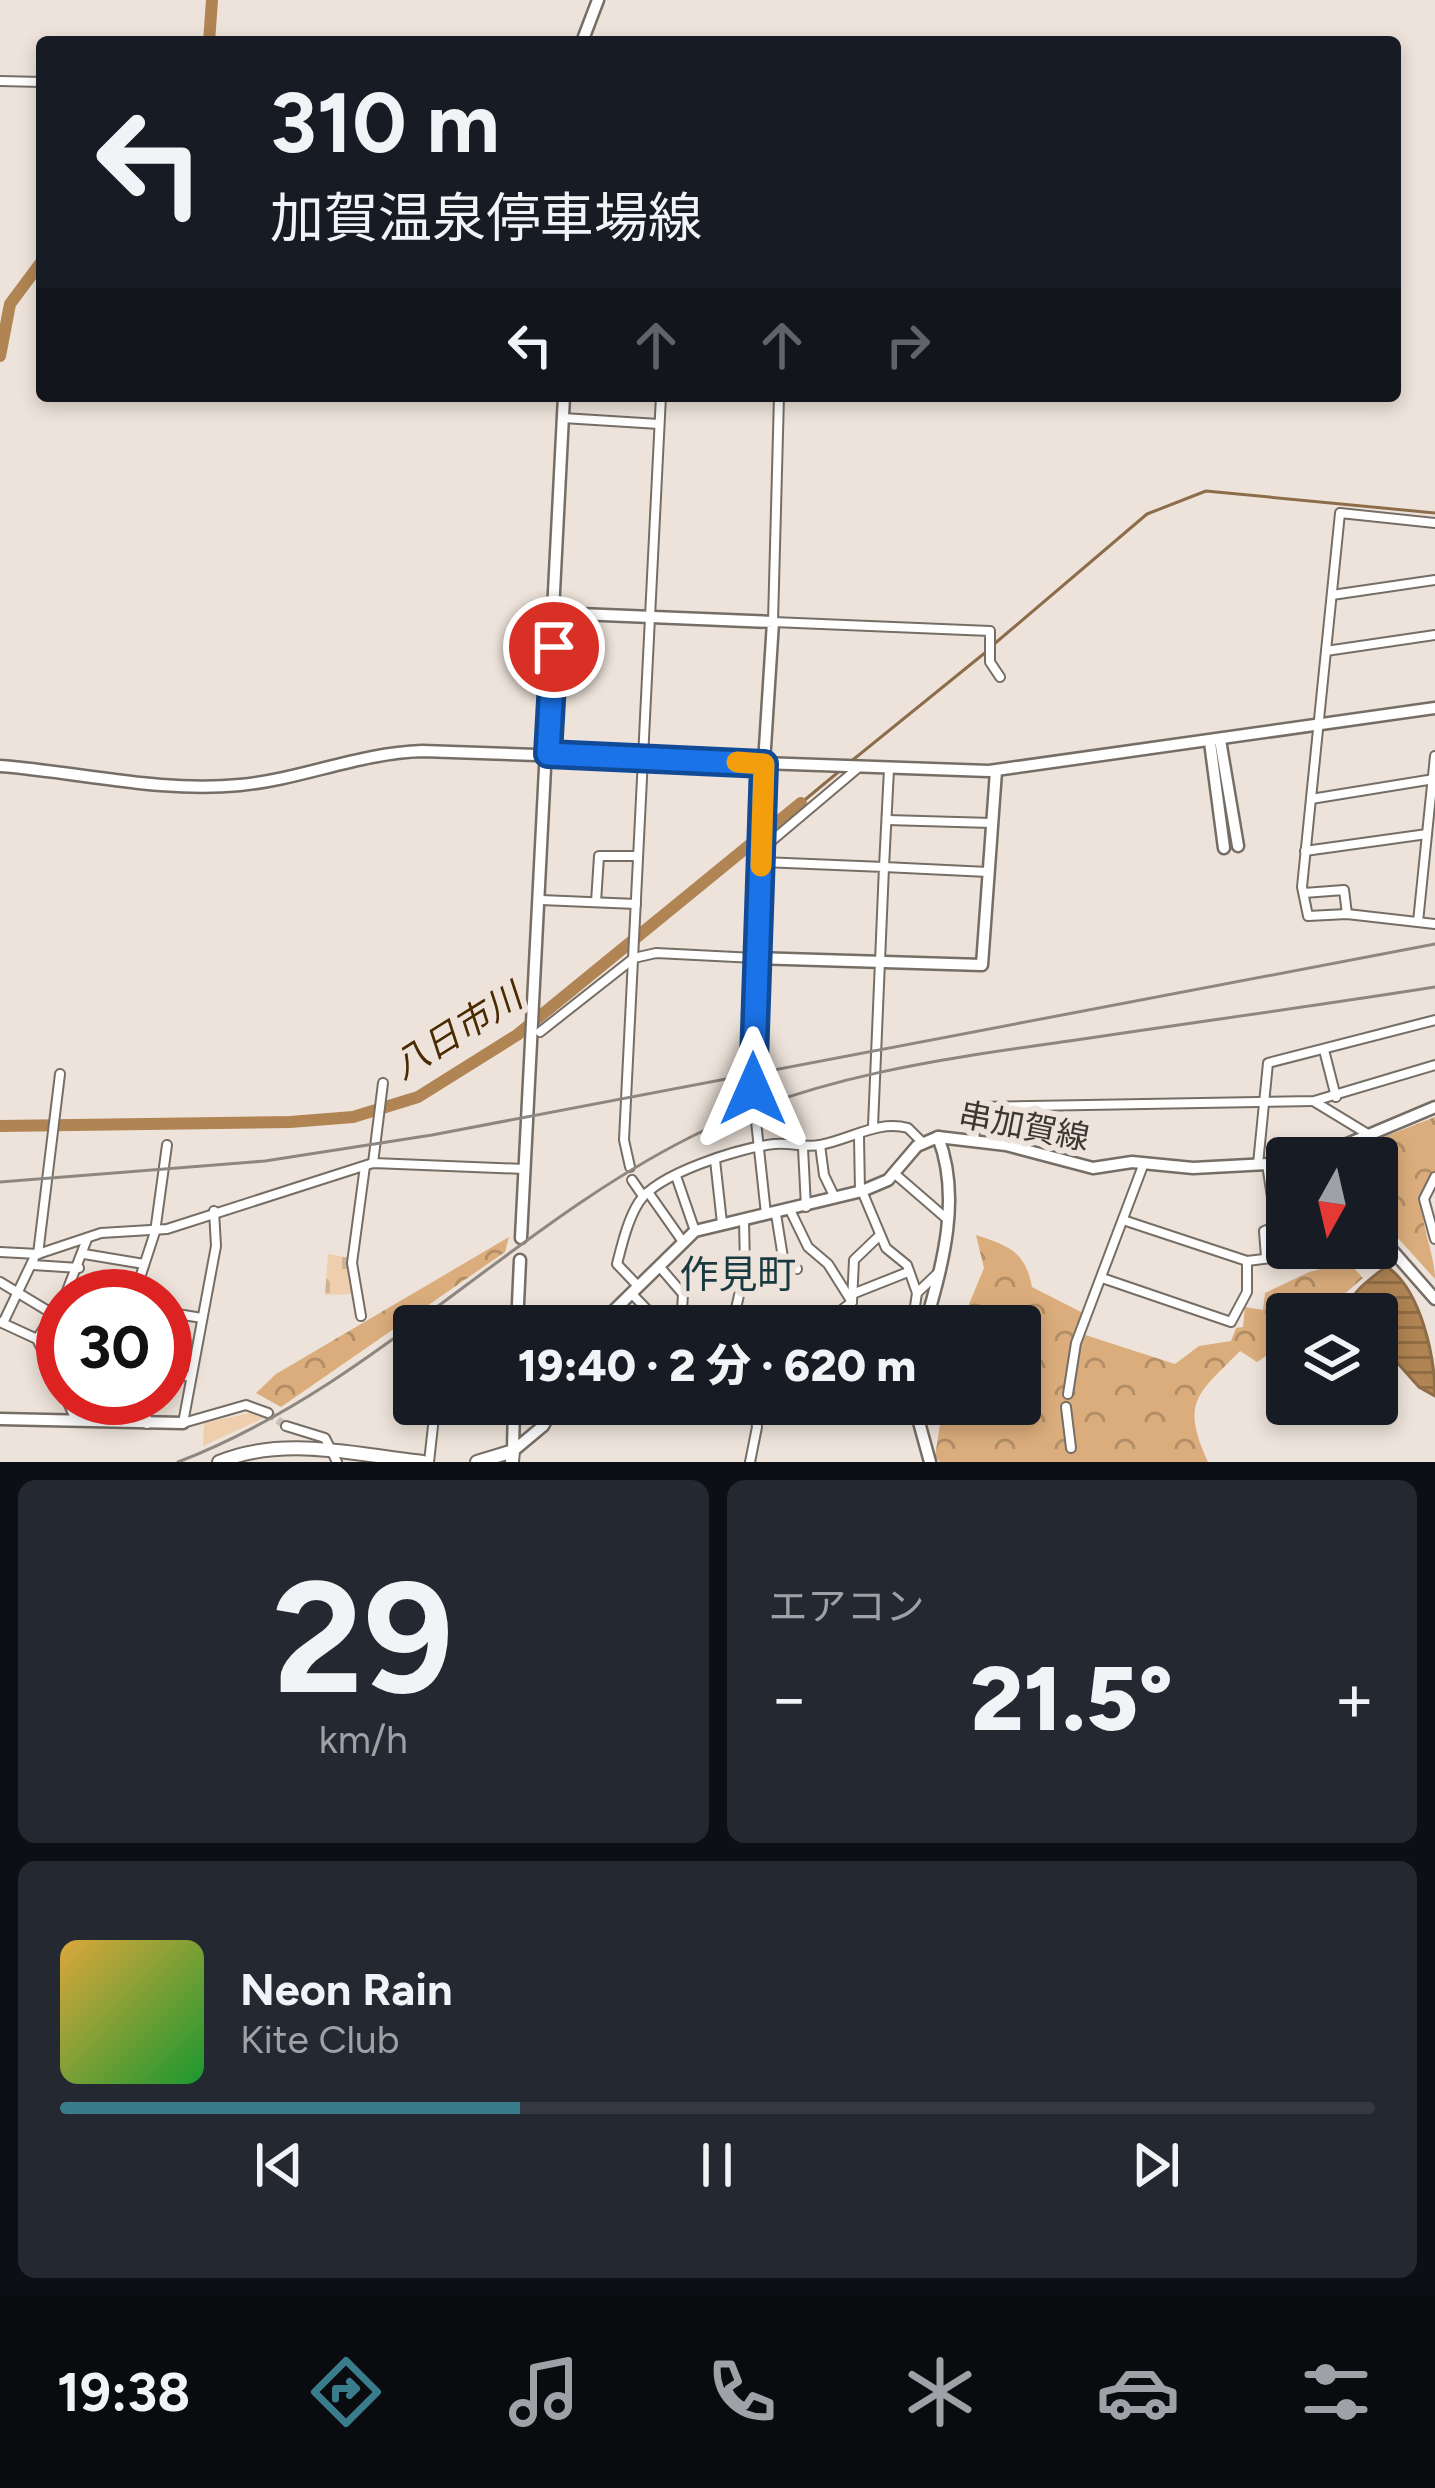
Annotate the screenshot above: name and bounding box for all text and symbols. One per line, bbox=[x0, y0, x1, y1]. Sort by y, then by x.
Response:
text: 310 m bbox=[270, 72, 500, 173]
icon: left bbox=[72, 84, 228, 240]
text: 加賀温泉停車場線 bbox=[270, 186, 702, 251]
icon: left bbox=[497, 312, 563, 378]
icon: ahead bbox=[623, 312, 689, 378]
icon: ahead bbox=[749, 312, 815, 378]
icon: right bbox=[875, 312, 941, 378]
pin bbox=[503, 596, 605, 698]
icon: arrive bbox=[521, 614, 587, 680]
water label: 八日市川 bbox=[385, 972, 533, 1087]
position arrow bbox=[690, 1026, 816, 1152]
street label: 串加賀線 bbox=[955, 1094, 1093, 1158]
north arrow bbox=[1266, 1137, 1398, 1269]
map controls bbox=[1266, 1137, 1398, 1425]
district label: 作見町 bbox=[679, 1251, 797, 1298]
speed limit sign: 30 bbox=[36, 1269, 192, 1425]
button: layers bbox=[1266, 1293, 1398, 1425]
text: 19:40 · 2 分 · 620 m bbox=[518, 1338, 916, 1392]
text: 29 bbox=[273, 1544, 454, 1731]
text: エアコン bbox=[769, 1583, 925, 1630]
text: 21.5° bbox=[971, 1644, 1173, 1753]
text: − bbox=[769, 1658, 810, 1738]
text: + bbox=[1334, 1658, 1375, 1738]
text: km/h bbox=[319, 1716, 408, 1763]
text: Neon Rain bbox=[240, 1962, 453, 2016]
text: Kite Club bbox=[240, 2016, 400, 2063]
icon: previous bbox=[246, 2132, 312, 2198]
icon: pause bbox=[684, 2132, 750, 2198]
icon: next bbox=[1123, 2132, 1189, 2198]
icon: directions bbox=[304, 2350, 388, 2434]
icon: music bbox=[502, 2350, 586, 2434]
icon: phone bbox=[700, 2350, 784, 2434]
icon: climate bbox=[898, 2350, 982, 2434]
icon: car bbox=[1096, 2350, 1180, 2434]
icon: filters bbox=[1294, 2350, 1378, 2434]
text: 19:38 bbox=[57, 2360, 190, 2425]

